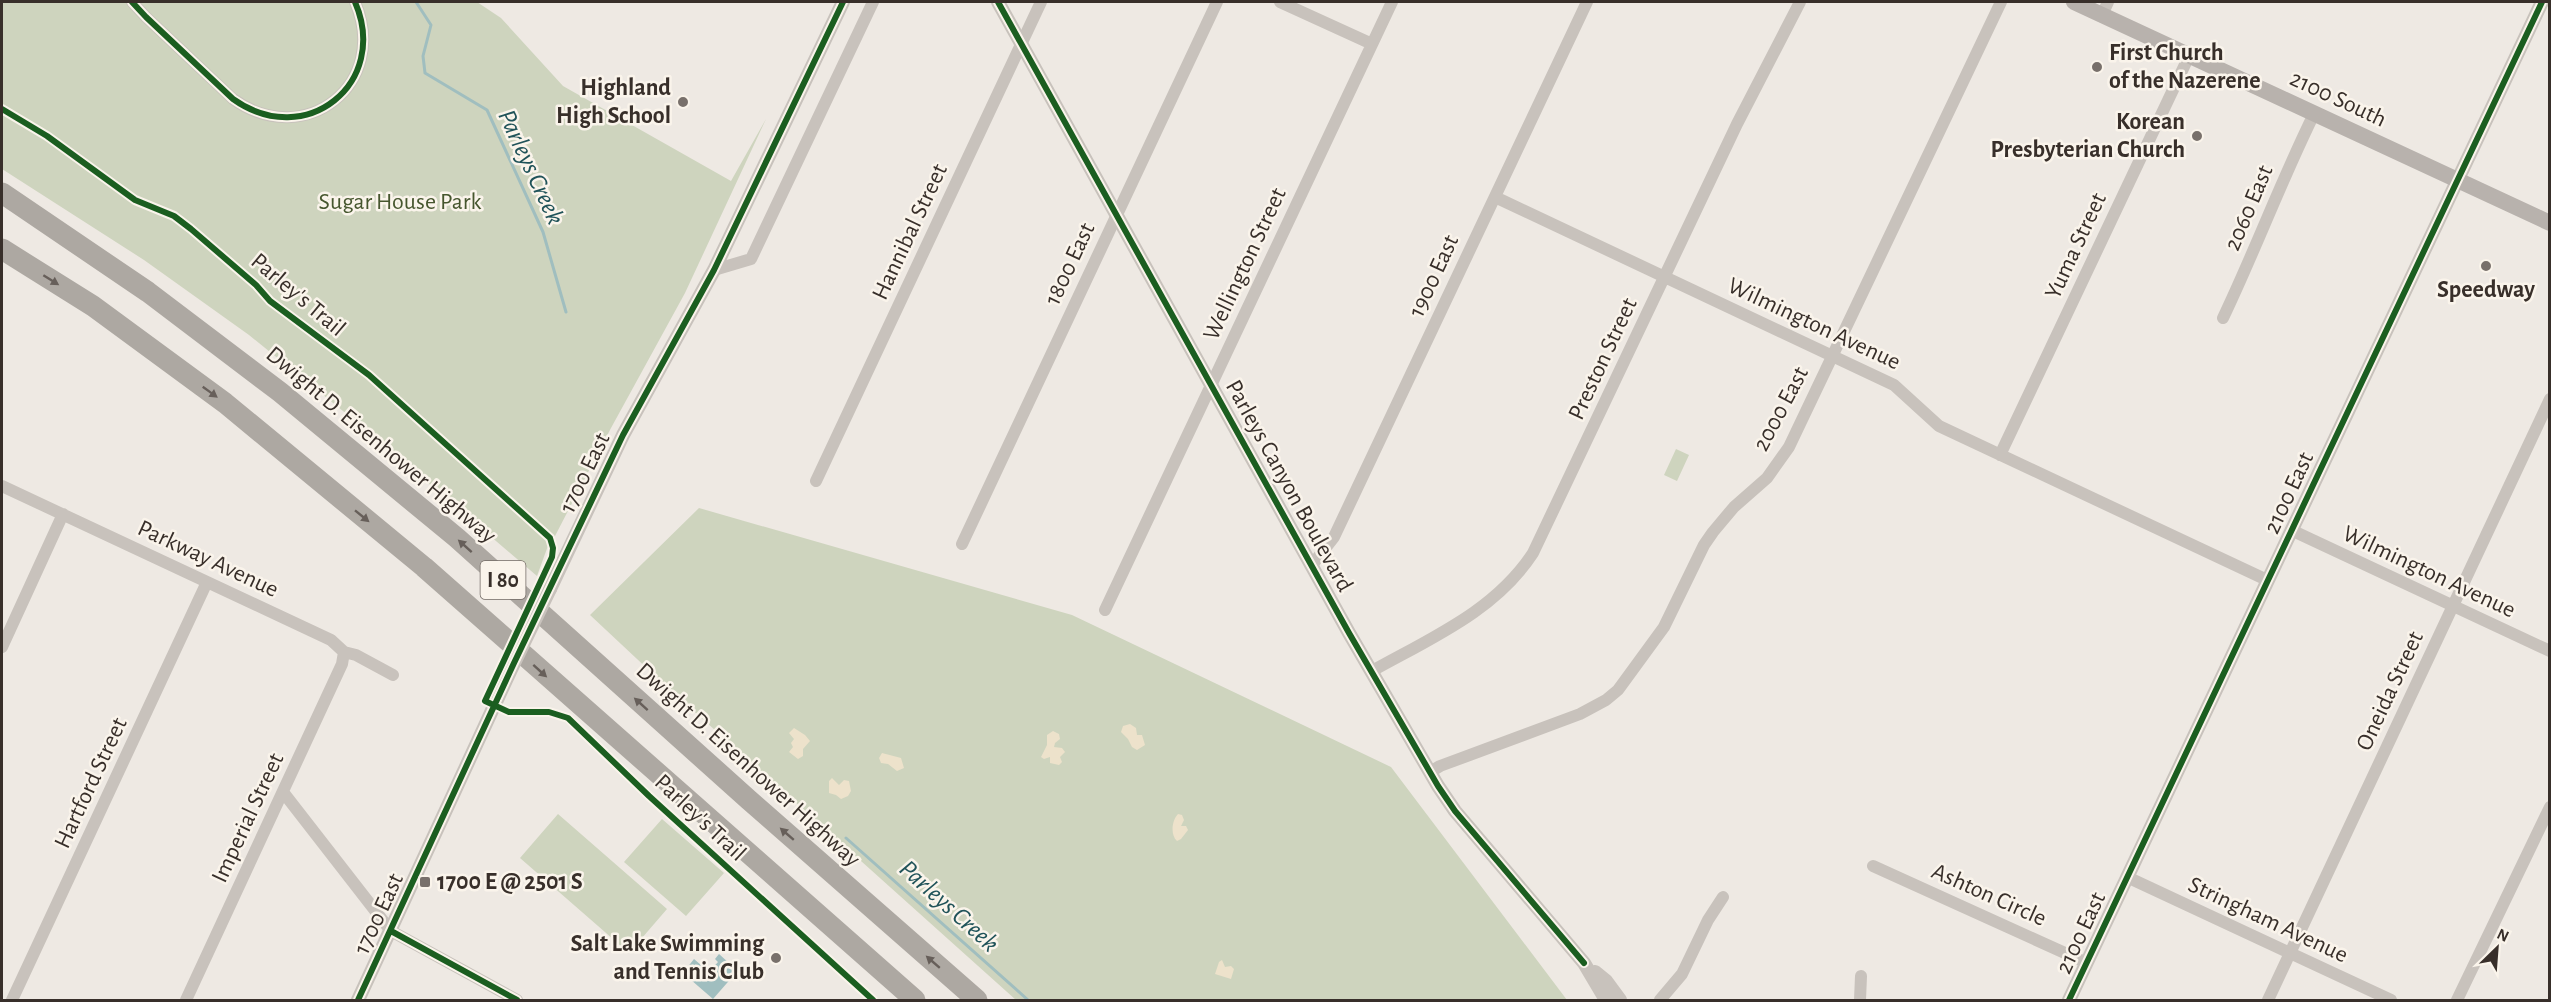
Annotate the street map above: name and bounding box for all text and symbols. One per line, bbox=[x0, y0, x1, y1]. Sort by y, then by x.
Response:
place label: First Church of the Nazerene bbox=[2109, 41, 2261, 93]
marker: First Church of the Nazerene bbox=[2090, 60, 2104, 74]
street label: 2100 South bbox=[2286, 66, 2390, 132]
place label: Highland High School bbox=[556, 76, 671, 128]
marker: Highland High School bbox=[676, 95, 690, 109]
water label: Parleys Creek bbox=[493, 106, 569, 228]
place label: Korean Presbyterian Church bbox=[1990, 110, 2185, 162]
marker: Korean Presbyterian Church bbox=[2190, 129, 2204, 143]
street label: Hannibal Street bbox=[868, 160, 952, 304]
street label: 2060 East bbox=[2220, 161, 2278, 254]
street label: Wellington Street bbox=[1199, 184, 1291, 344]
street label: Yuma Street bbox=[2041, 189, 2111, 303]
park label: Sugar House Park bbox=[319, 190, 481, 214]
street label: 1800 East bbox=[1041, 219, 1100, 309]
street label: 1900 East bbox=[1405, 231, 1464, 321]
street label: Parley's Trail bbox=[246, 249, 350, 341]
marker: Speedway bbox=[2479, 259, 2493, 273]
street label: Wilmington Avenue bbox=[1724, 274, 1904, 374]
one-way arrow bbox=[43, 275, 59, 286]
place label: Speedway bbox=[2437, 278, 2535, 302]
street label: Preston Street bbox=[1564, 294, 1642, 424]
street label: Dwight D. Eisenhower Highway bbox=[261, 342, 501, 548]
street label: 2000 East bbox=[1749, 363, 1813, 455]
street label: Parleys Canyon Boulevard bbox=[1221, 376, 1357, 596]
one-way arrow bbox=[203, 386, 218, 398]
street label: 1700 East bbox=[555, 429, 615, 517]
street label: 2100 East bbox=[2260, 448, 2318, 538]
one-way arrow bbox=[354, 509, 370, 522]
street label: Parkway Avenue bbox=[134, 516, 282, 602]
street label: Wilmington Avenue bbox=[2339, 522, 2519, 622]
one-way arrow bbox=[457, 539, 472, 553]
road number: I 80 bbox=[480, 561, 526, 599]
street label: Oneida Street bbox=[2352, 627, 2428, 754]
street label: Dwight D. Eisenhower Highway bbox=[631, 658, 865, 872]
one-way arrow bbox=[532, 664, 547, 677]
one-way arrow bbox=[634, 698, 649, 711]
street label: Hartford Street bbox=[50, 714, 132, 852]
street label: Imperial Street bbox=[208, 749, 289, 886]
street label: Parley's Trail bbox=[650, 770, 750, 866]
one-way arrow bbox=[779, 827, 794, 841]
water label: Parleys Creek bbox=[894, 855, 1004, 957]
street label: Ashton Circle bbox=[1928, 859, 2050, 931]
street label: 1700 East bbox=[350, 870, 408, 958]
place label: 1700 E @ 2501 S bbox=[437, 870, 583, 894]
street label: Stringham Avenue bbox=[2184, 873, 2352, 967]
marker: 1700 E @ 2501 S bbox=[418, 875, 432, 889]
street label: 2100 East bbox=[2052, 888, 2110, 978]
north arrow bbox=[2467, 918, 2527, 978]
text: N bbox=[2494, 926, 2511, 945]
place label: Salt Lake Swimming and Tennis Club bbox=[570, 932, 765, 984]
marker: Salt Lake Swimming and Tennis Club bbox=[769, 951, 783, 965]
one-way arrow bbox=[926, 956, 941, 969]

